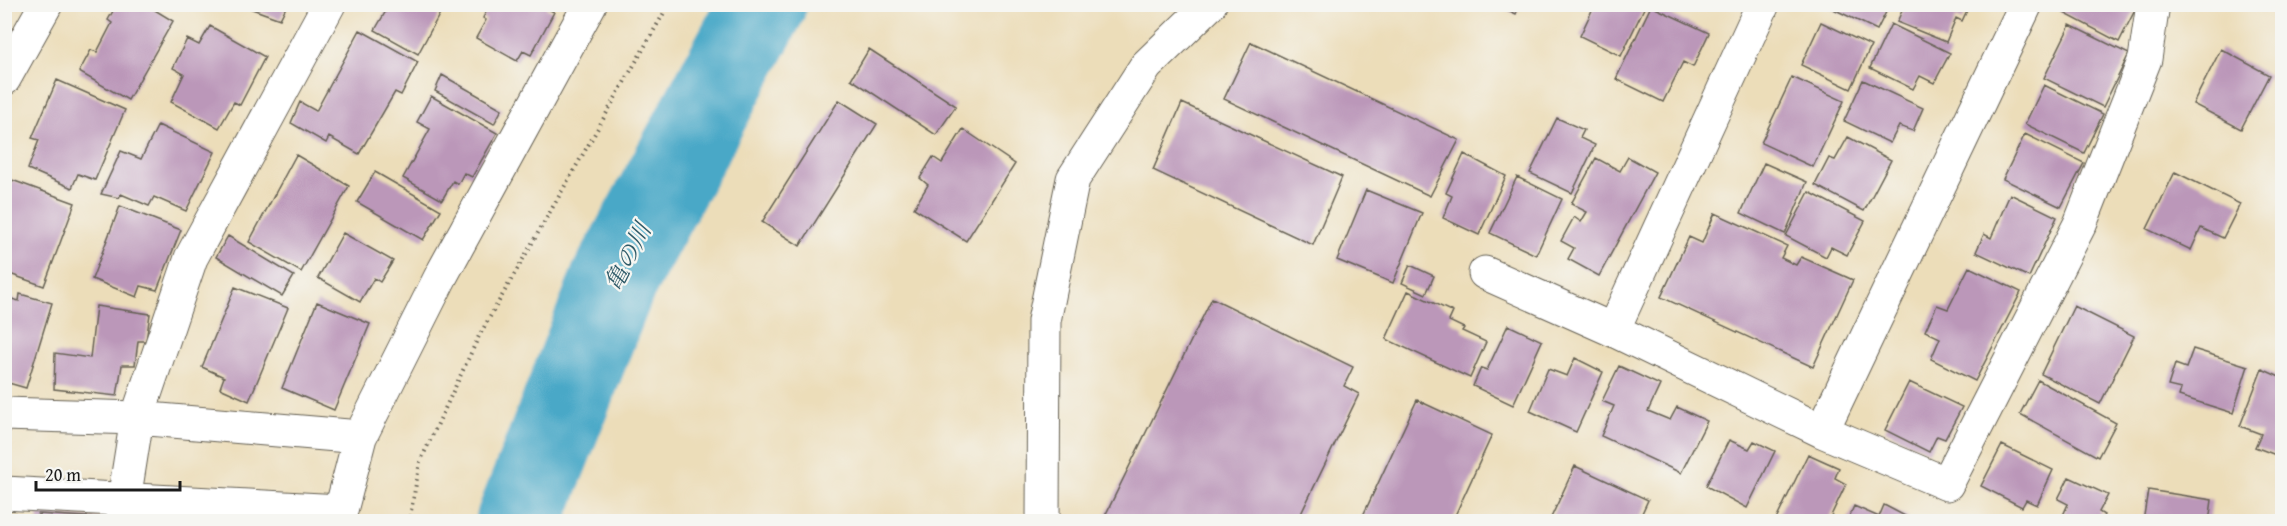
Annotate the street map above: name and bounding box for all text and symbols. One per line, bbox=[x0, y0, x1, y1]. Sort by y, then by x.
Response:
water label: 亀の川 bbox=[596, 214, 661, 297]
scale bar bbox=[36, 454, 180, 492]
text: 20 m bbox=[45, 461, 81, 488]

